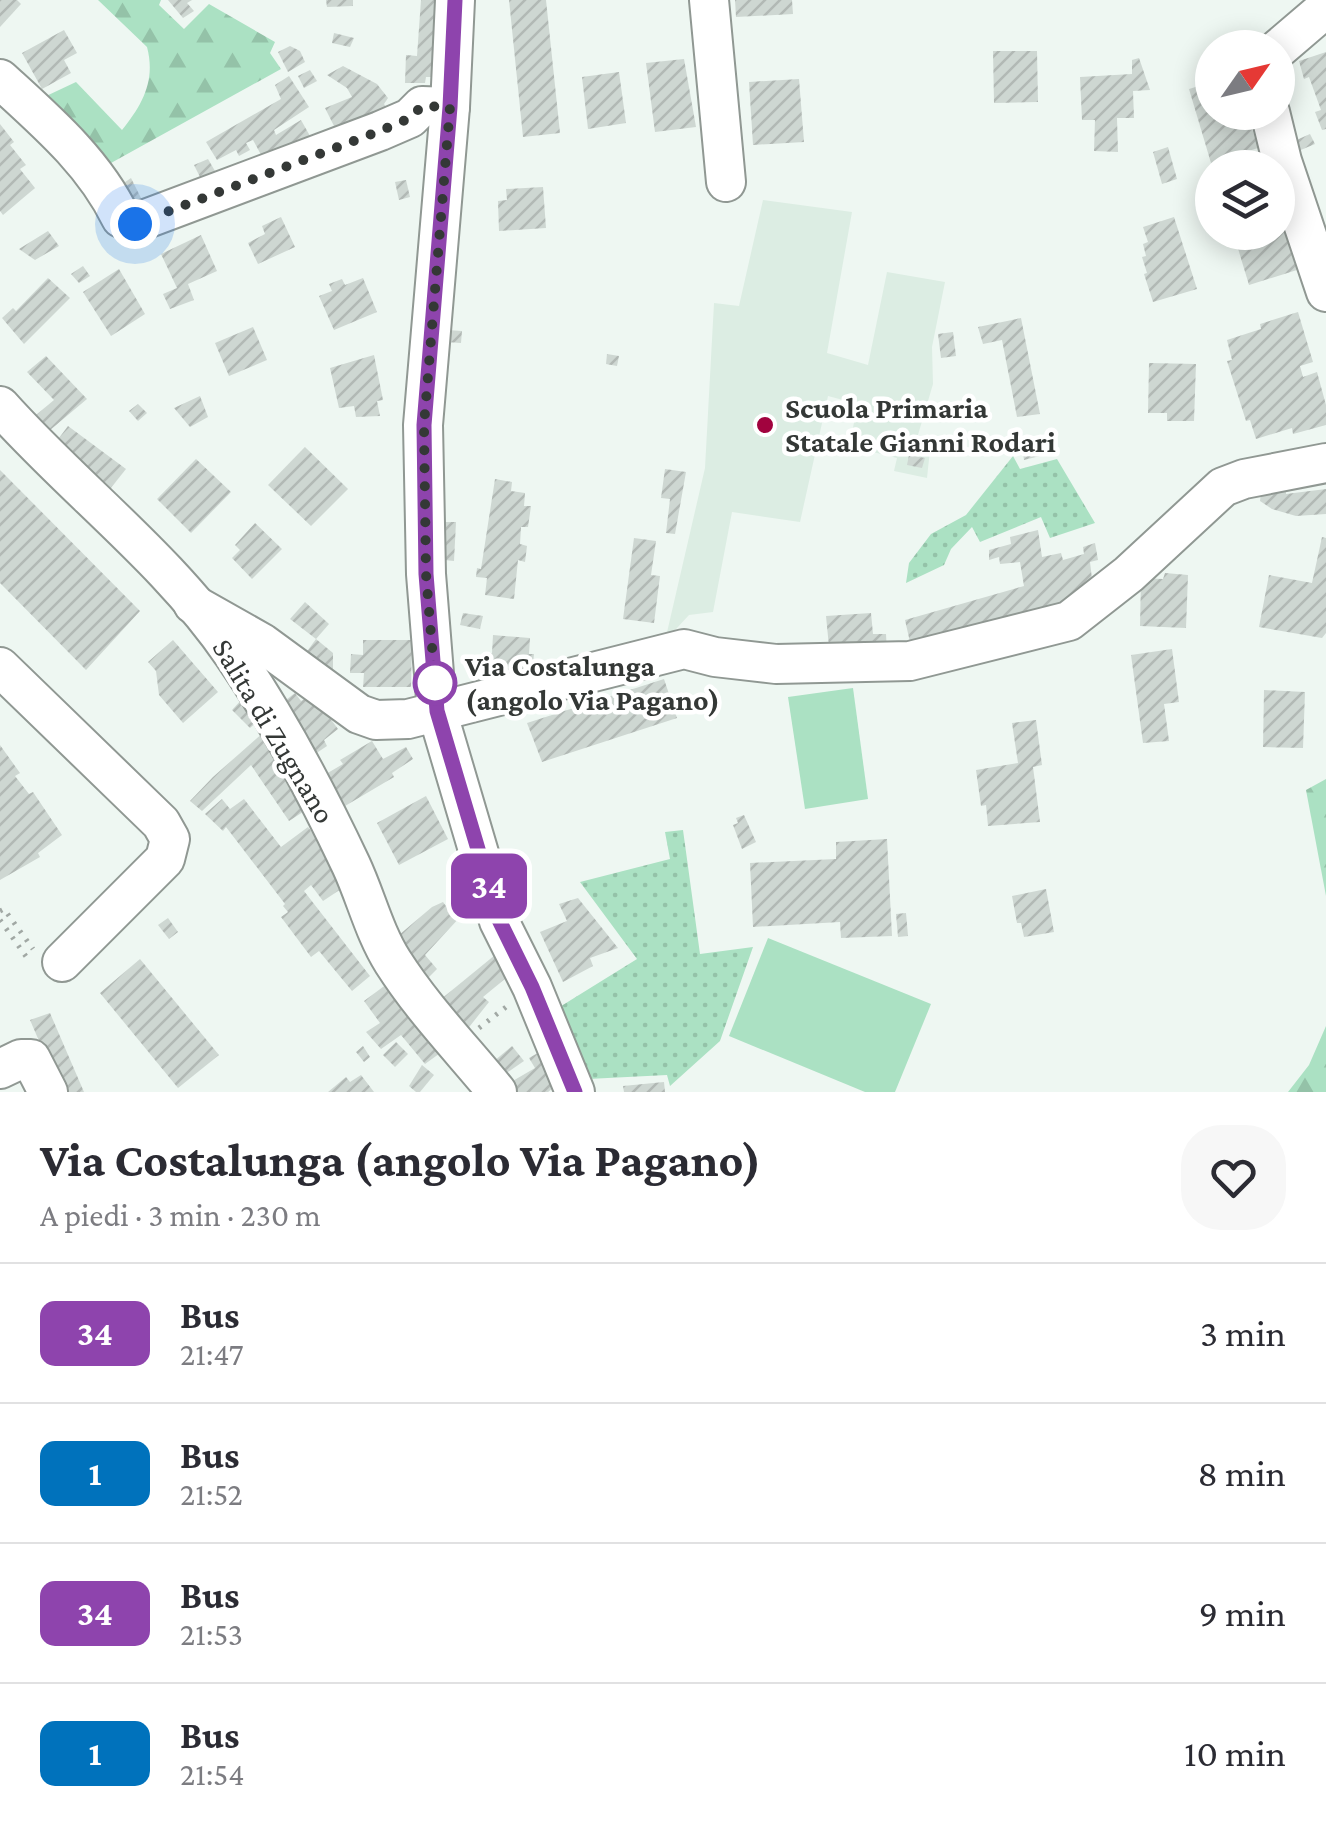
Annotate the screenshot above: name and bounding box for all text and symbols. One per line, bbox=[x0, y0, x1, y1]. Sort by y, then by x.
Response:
north arrow bbox=[1195, 30, 1295, 130]
map controls bbox=[1195, 30, 1295, 250]
button: layers bbox=[1195, 150, 1295, 250]
your location bbox=[110, 199, 160, 249]
place label: Scuola Primaria Statale Gianni Rodari bbox=[785, 391, 1056, 458]
marker: Scuola Primaria Statale Gianni Rodari bbox=[754, 414, 776, 436]
street label: Salita di Zugnano bbox=[206, 633, 342, 829]
place label: Via Costalunga (angolo Via Pagano) bbox=[464, 649, 720, 717]
marker: Via Costalunga (angolo Via Pagano) bbox=[414, 662, 456, 704]
line badge: 34 bbox=[444, 854, 534, 918]
text: 34 bbox=[471, 867, 507, 906]
button: heart bbox=[1181, 1125, 1286, 1230]
text: Via Costalunga (angolo Via Pagano) bbox=[40, 1133, 761, 1186]
text: A piedi · 3 min · 230 m bbox=[40, 1197, 321, 1233]
text: Bus bbox=[180, 1294, 239, 1336]
text: 3 min bbox=[1200, 1312, 1286, 1354]
text: 34 bbox=[77, 1314, 113, 1353]
text: 21:47 bbox=[180, 1336, 244, 1372]
text: Bus bbox=[180, 1434, 239, 1476]
text: 8 min bbox=[1198, 1452, 1286, 1494]
text: 1 bbox=[88, 1454, 102, 1493]
text: 21:52 bbox=[180, 1476, 243, 1512]
text: Bus bbox=[180, 1574, 239, 1616]
text: 9 min bbox=[1199, 1592, 1286, 1634]
text: 34 bbox=[77, 1594, 113, 1633]
text: 21:53 bbox=[180, 1616, 243, 1652]
text: Bus bbox=[180, 1714, 239, 1756]
text: 10 min bbox=[1184, 1732, 1286, 1774]
text: 1 bbox=[88, 1734, 102, 1773]
text: 21:54 bbox=[180, 1756, 245, 1792]

